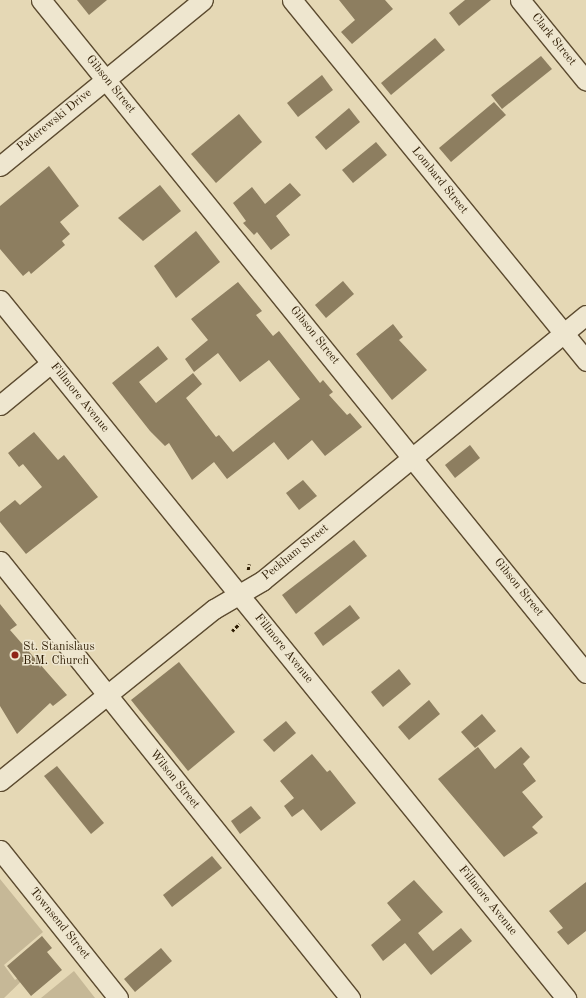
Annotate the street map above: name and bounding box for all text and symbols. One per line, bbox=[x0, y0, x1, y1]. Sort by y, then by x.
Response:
street label: Clark Street bbox=[527, 11, 579, 69]
street label: Gibson Street bbox=[82, 53, 138, 117]
street label: Paderewski Drive bbox=[15, 86, 95, 156]
street label: Lombard Street bbox=[408, 145, 470, 217]
street label: Gibson Street bbox=[286, 304, 342, 368]
street label: Fillmore Avenue bbox=[47, 360, 111, 436]
street label: Peckham Street bbox=[260, 522, 332, 584]
street label: Gibson Street bbox=[490, 556, 546, 620]
street label: Fillmore Avenue bbox=[251, 611, 315, 687]
place label: St. Stanislaus B.M. Church bbox=[23, 641, 95, 669]
marker: St. Stanislaus B.M. Church bbox=[10, 650, 20, 660]
street label: Wilson Street bbox=[146, 748, 202, 812]
street label: Fillmore Avenue bbox=[455, 863, 519, 939]
street label: Townsend Street bbox=[26, 885, 92, 963]

